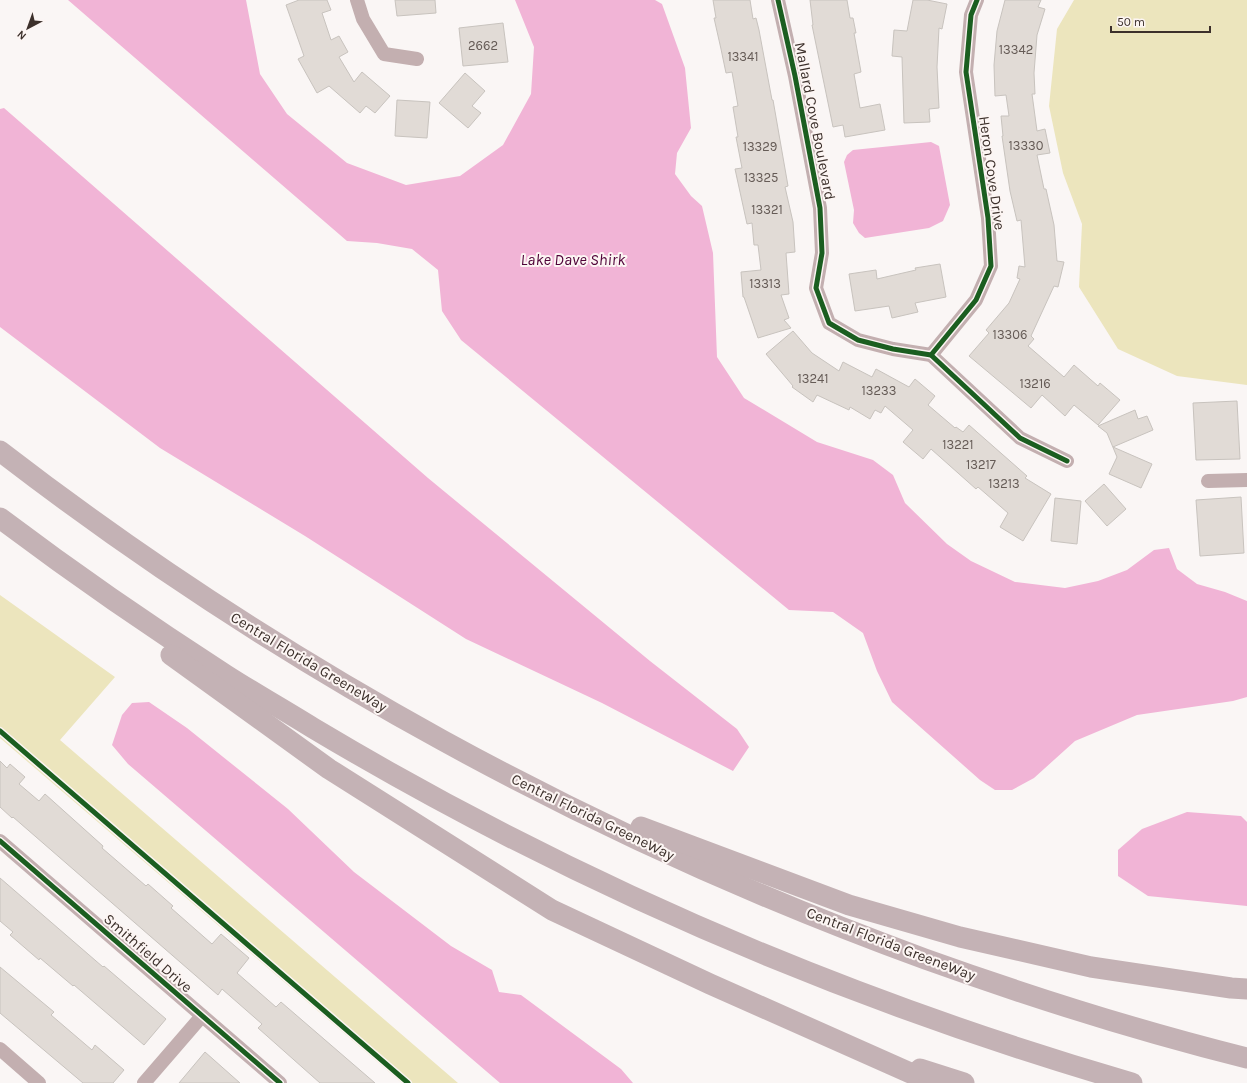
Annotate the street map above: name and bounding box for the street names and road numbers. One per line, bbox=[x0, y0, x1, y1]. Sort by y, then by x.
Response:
street label: Mallard Cove Boulevard bbox=[791, 41, 839, 201]
street label: Heron Cove Drive bbox=[975, 115, 1009, 231]
street label: Central Florida GreeneWay bbox=[228, 608, 390, 716]
street label: Central Florida GreeneWay bbox=[508, 770, 678, 864]
street label: Central Florida GreeneWay bbox=[804, 903, 978, 985]
street label: Smithfield Drive bbox=[100, 910, 196, 996]

